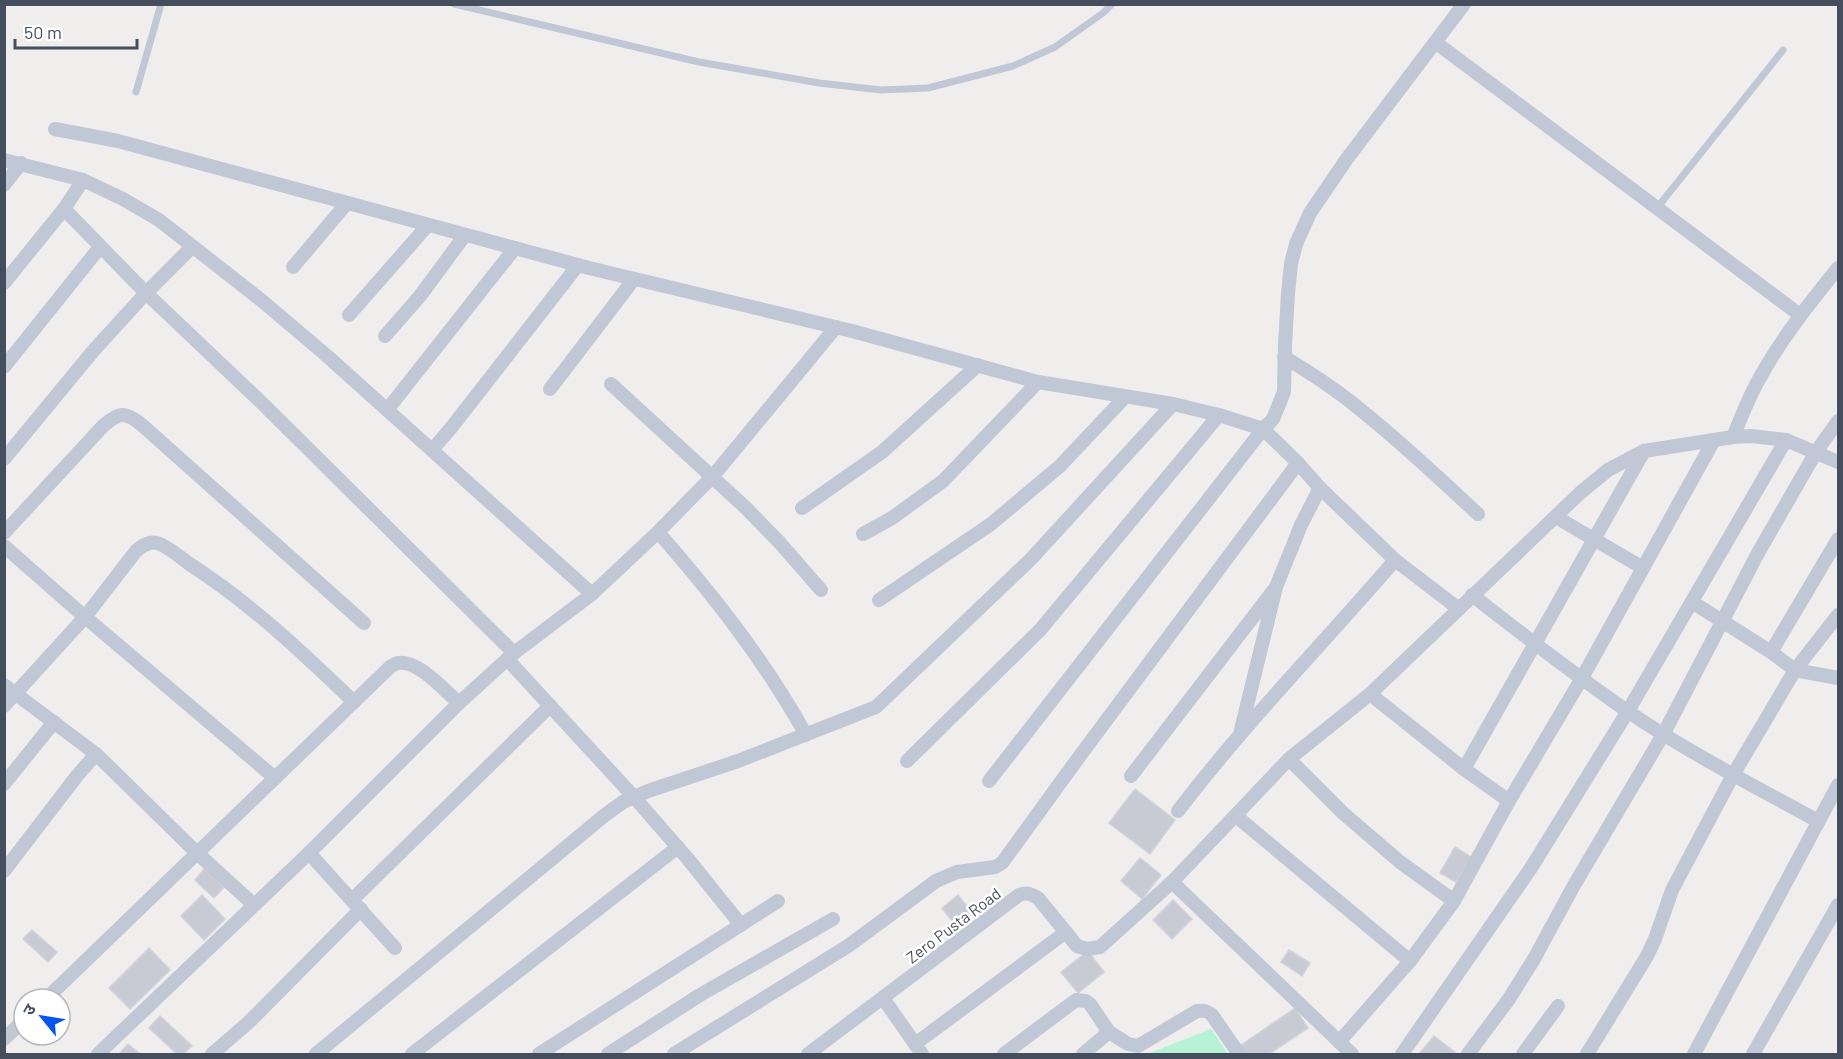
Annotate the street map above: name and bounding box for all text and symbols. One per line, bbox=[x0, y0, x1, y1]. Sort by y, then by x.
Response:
scale bar bbox=[15, 12, 136, 50]
text: 50 m bbox=[24, 21, 62, 43]
street label: Zero Pusta Road bbox=[902, 883, 1004, 967]
north arrow bbox=[12, 987, 72, 1047]
text: उ bbox=[18, 1000, 39, 1018]

